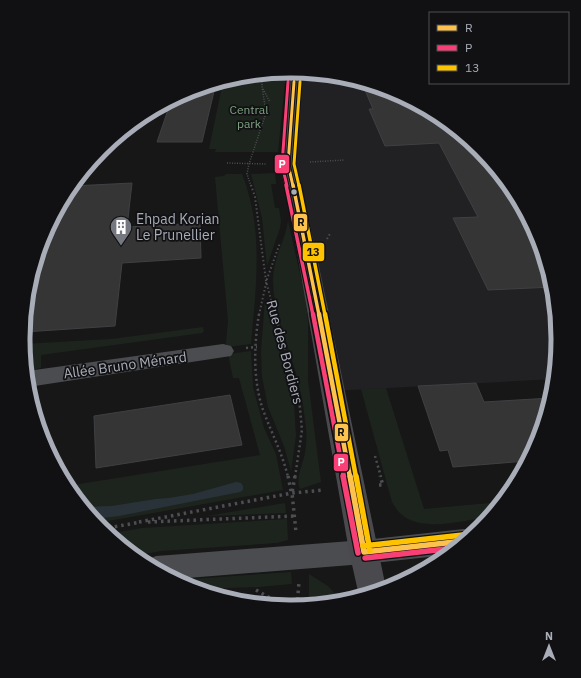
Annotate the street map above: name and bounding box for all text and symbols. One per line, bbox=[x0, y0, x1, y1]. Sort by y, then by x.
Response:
legend bbox=[429, 12, 569, 84]
text: R bbox=[465, 20, 473, 35]
text: P bbox=[465, 40, 472, 55]
text: 13 bbox=[465, 60, 479, 75]
park label: Central park bbox=[229, 102, 269, 131]
line badge: P bbox=[274, 154, 290, 174]
text: P bbox=[278, 157, 286, 171]
unlabelled marker bbox=[289, 187, 299, 197]
place label: Ehpad Korian Le Prunellier bbox=[136, 210, 220, 244]
line badge: R bbox=[293, 213, 308, 232]
building icon: Ehpad Korian Le Prunellier bbox=[108, 214, 134, 247]
text: R bbox=[297, 215, 305, 229]
line badge: 13 bbox=[302, 242, 325, 262]
text: 13 bbox=[306, 245, 320, 259]
street label: Rue des Bordiers bbox=[262, 298, 308, 406]
street label: Allée Bruno Ménard bbox=[62, 347, 188, 383]
line badge: R bbox=[334, 423, 349, 442]
text: R bbox=[337, 425, 345, 439]
line badge: P bbox=[333, 453, 349, 472]
text: P bbox=[337, 455, 345, 469]
north arrow bbox=[529, 626, 569, 666]
text: N bbox=[545, 629, 553, 643]

